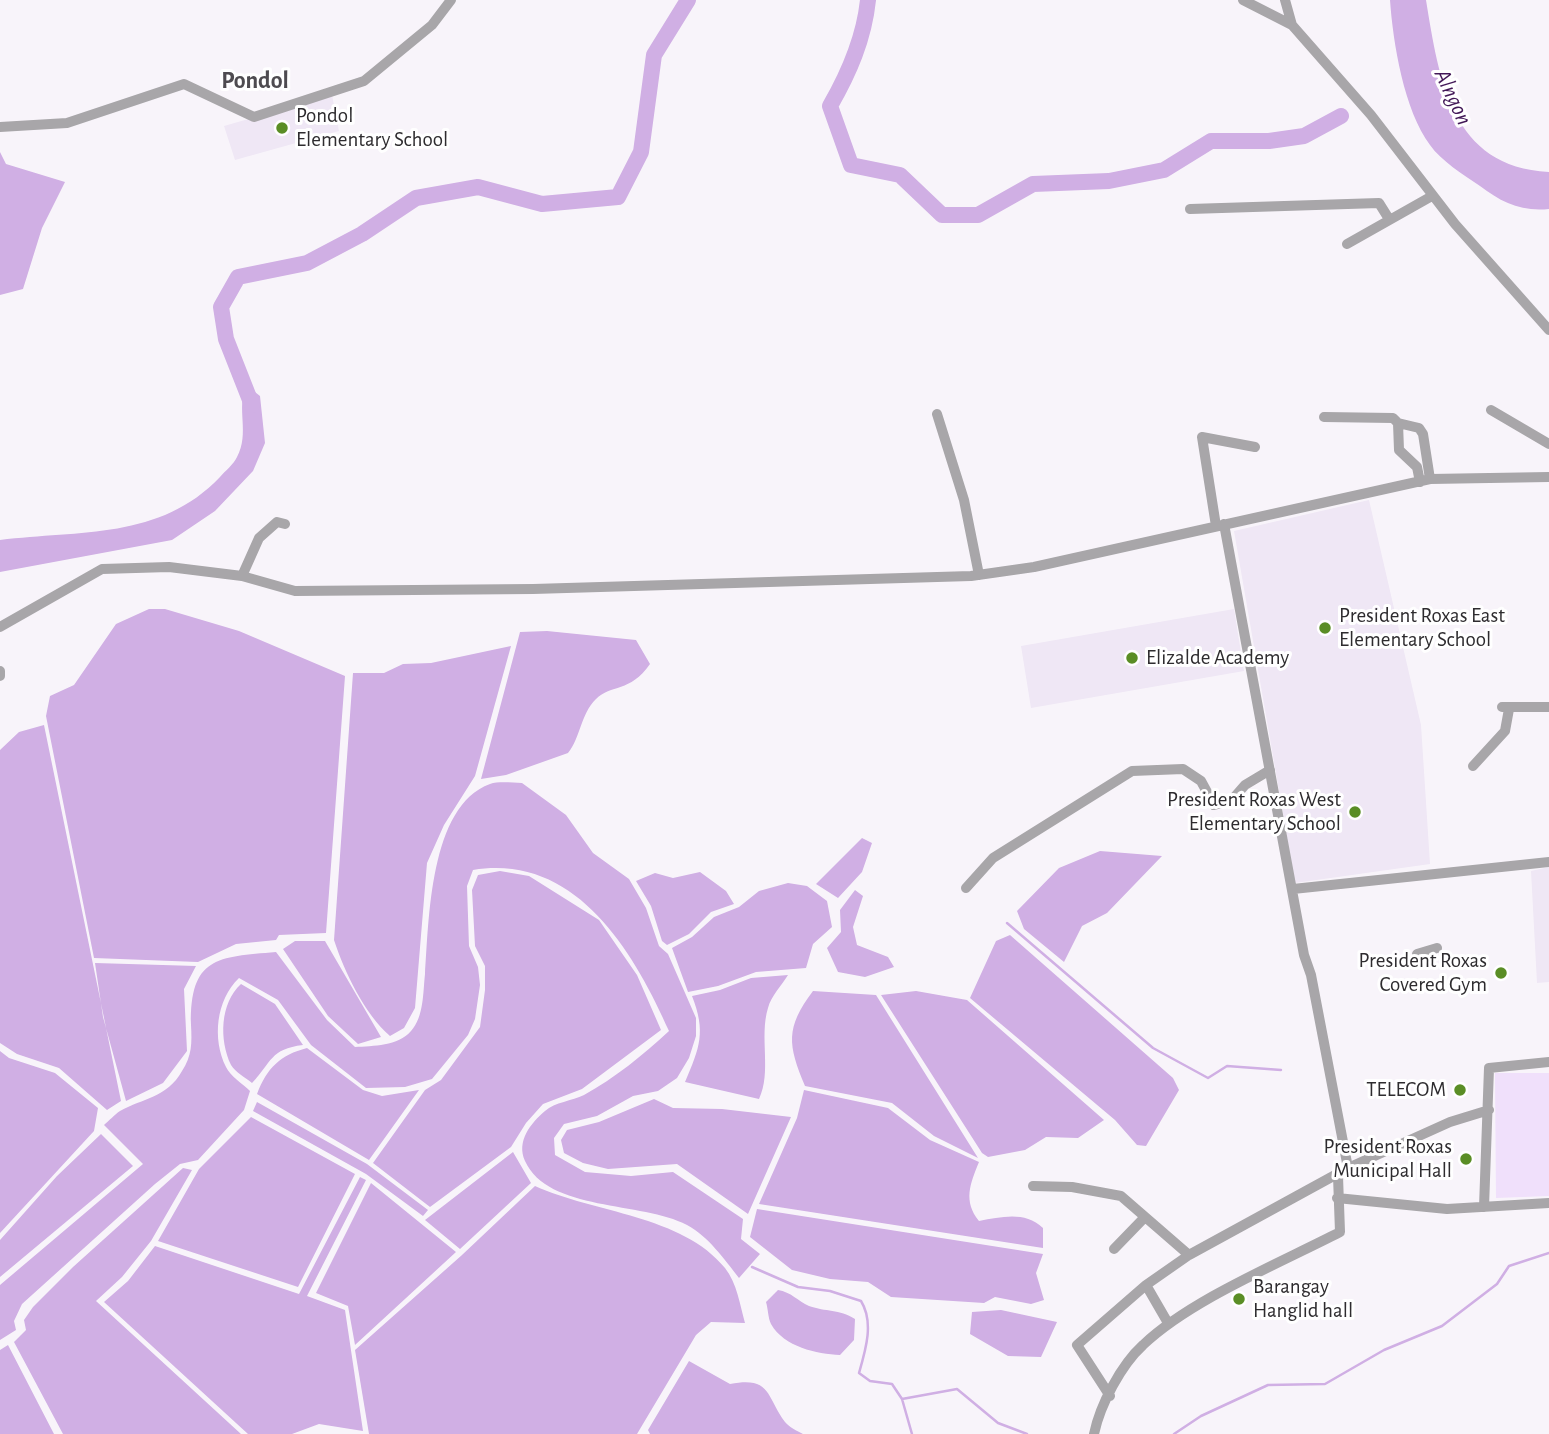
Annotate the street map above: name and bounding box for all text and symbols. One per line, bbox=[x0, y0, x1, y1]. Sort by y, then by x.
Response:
water label: Alngon bbox=[1428, 64, 1478, 130]
district label: Pondol bbox=[221, 67, 289, 95]
place label: Pondol Elementary School bbox=[296, 103, 448, 153]
marker: Pondol Elementary School bbox=[274, 120, 290, 136]
place label: President Roxas East Elementary School bbox=[1339, 603, 1505, 653]
marker: President Roxas East Elementary School bbox=[1317, 620, 1333, 636]
place label: Elizalde Academy bbox=[1146, 645, 1289, 671]
marker: Elizalde Academy bbox=[1124, 650, 1140, 666]
place label: President Roxas West Elementary School bbox=[1167, 787, 1341, 837]
marker: President Roxas West Elementary School bbox=[1347, 804, 1363, 820]
place label: President Roxas Covered Gym bbox=[1358, 948, 1487, 998]
marker: President Roxas Covered Gym bbox=[1493, 965, 1509, 981]
place label: TELECOM bbox=[1366, 1077, 1446, 1103]
marker: TELECOM bbox=[1452, 1082, 1468, 1098]
place label: President Roxas Municipal Hall bbox=[1323, 1134, 1452, 1184]
marker: President Roxas Municipal Hall bbox=[1458, 1151, 1474, 1167]
place label: Barangay Hanglid hall bbox=[1253, 1274, 1353, 1324]
marker: Barangay Hanglid hall bbox=[1231, 1291, 1247, 1307]

